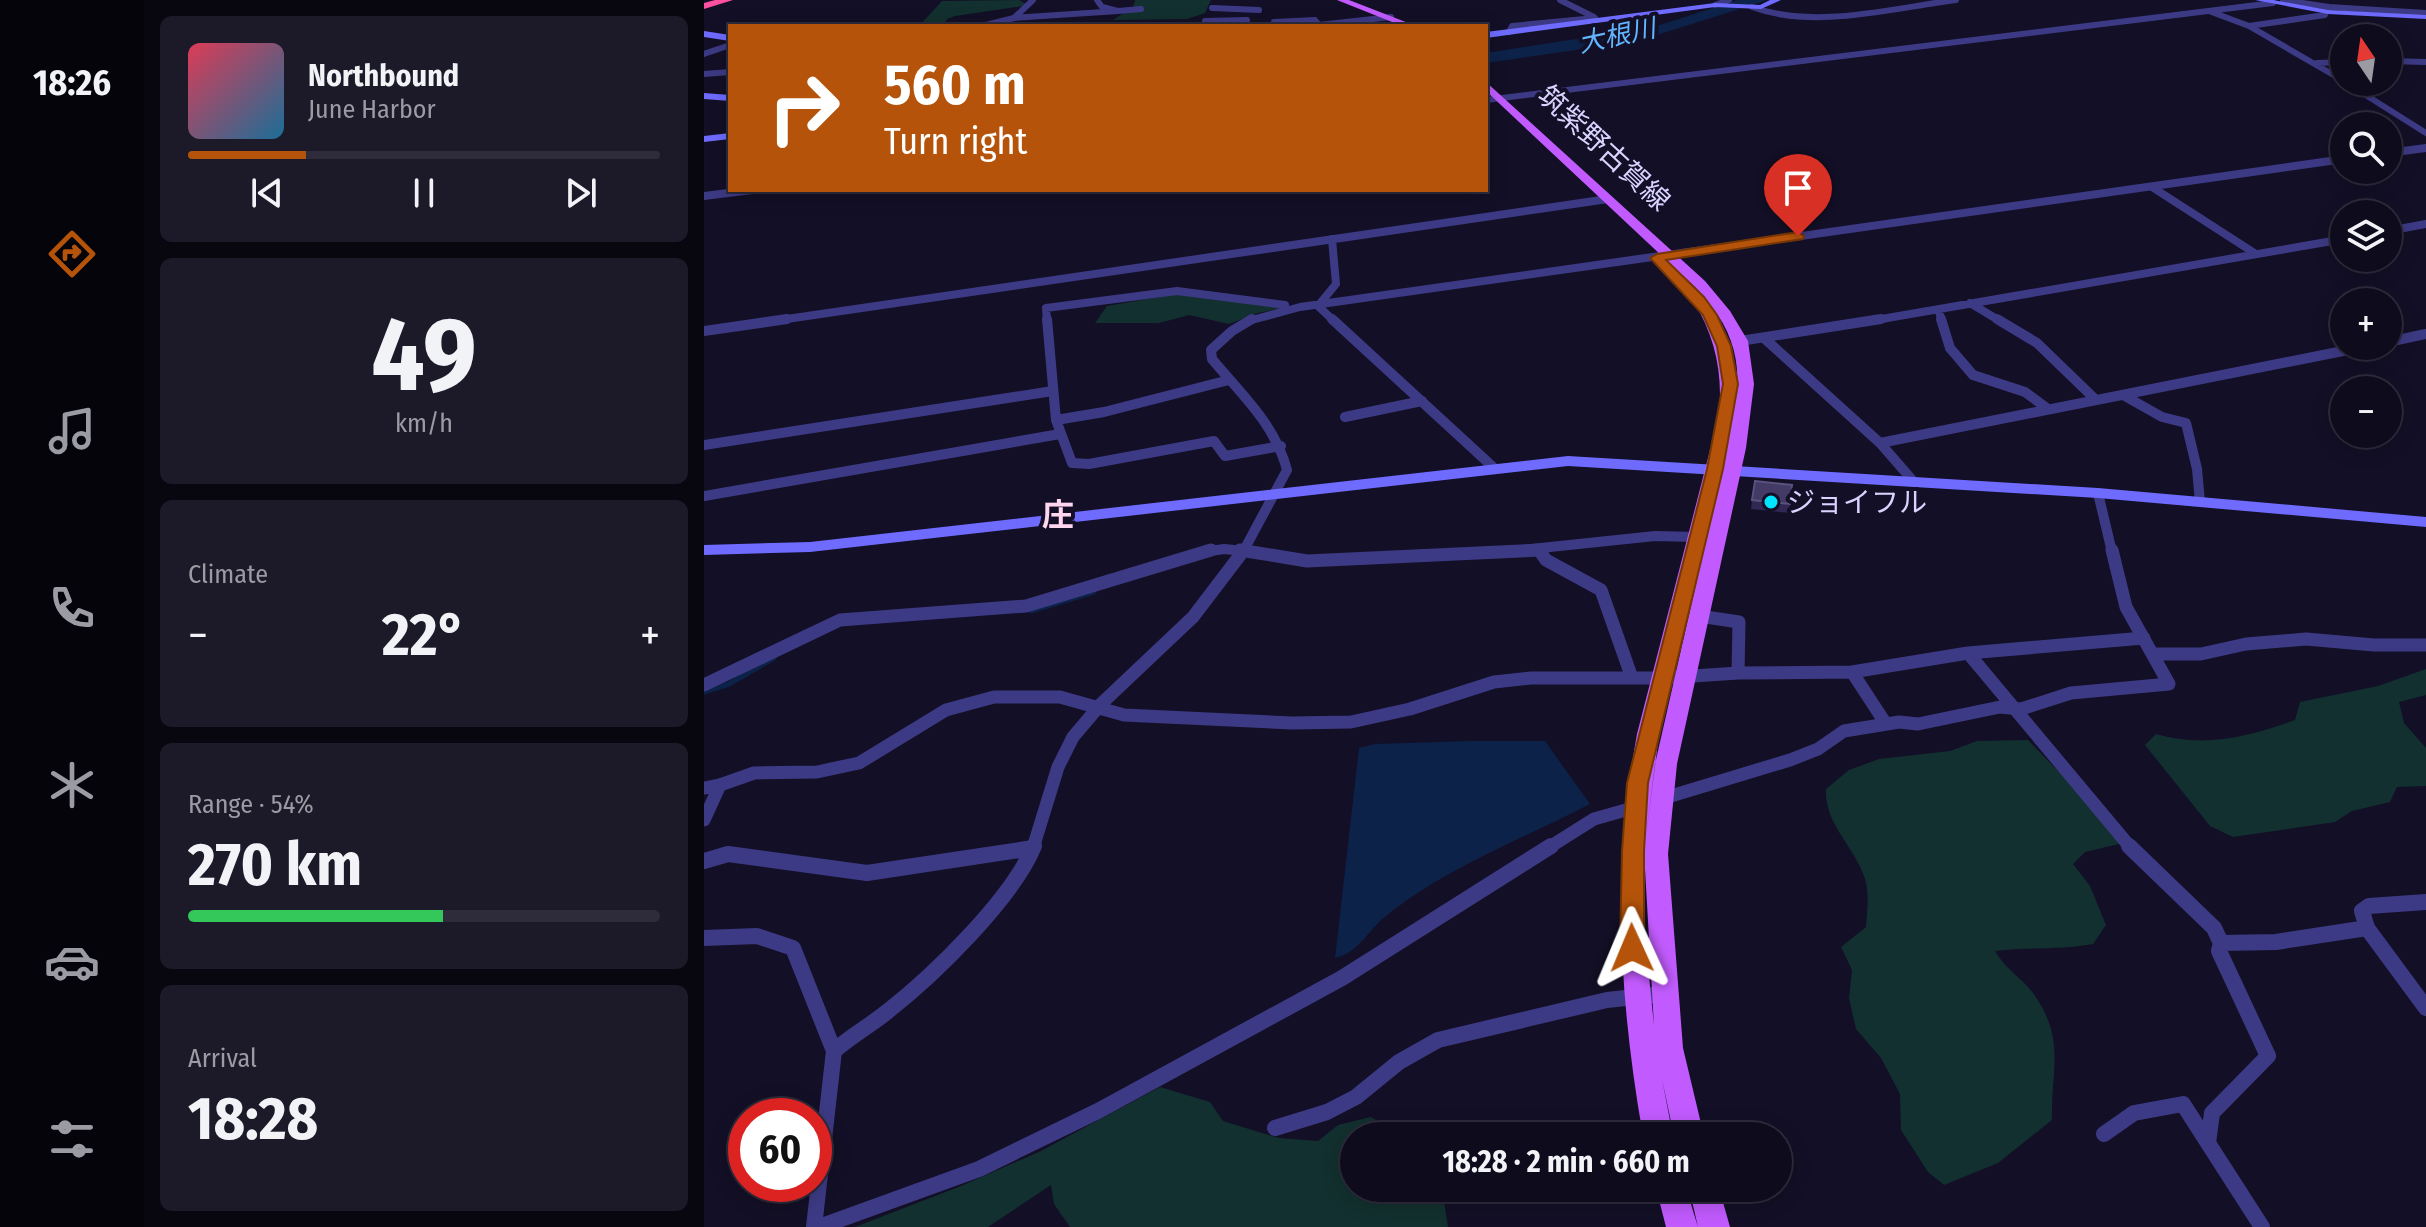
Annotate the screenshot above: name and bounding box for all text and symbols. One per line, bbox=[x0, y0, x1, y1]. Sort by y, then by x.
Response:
water label: 大根川 bbox=[1576, 12, 1661, 59]
north arrow bbox=[2330, 24, 2402, 96]
map controls bbox=[2330, 24, 2402, 448]
text: 560 m bbox=[884, 52, 1026, 119]
icon: right bbox=[752, 56, 856, 160]
text: Northbound bbox=[308, 58, 459, 94]
text: 18:26 bbox=[33, 61, 111, 105]
street label: 筑紫野古賀線 bbox=[1531, 79, 1677, 217]
text: June Harbor bbox=[308, 94, 436, 125]
button: search bbox=[2330, 112, 2402, 184]
text: Turn right bbox=[884, 120, 1027, 164]
pin bbox=[1764, 154, 1832, 236]
icon: arrive bbox=[1776, 166, 1820, 210]
icon: previous bbox=[245, 171, 289, 215]
icon: pause bbox=[402, 171, 446, 215]
icon: next bbox=[559, 171, 603, 215]
button: layers bbox=[2330, 200, 2402, 272]
icon: directions bbox=[44, 226, 100, 282]
button: + bbox=[2330, 288, 2402, 360]
text: 49 bbox=[371, 293, 477, 418]
button: − bbox=[2330, 376, 2402, 448]
icon: music bbox=[44, 403, 100, 459]
text: km/h bbox=[395, 408, 453, 439]
place label: ジョイフル bbox=[1787, 486, 1927, 519]
marker: ジョイフル bbox=[1762, 493, 1780, 511]
district label: 庄 bbox=[1042, 496, 1074, 534]
text: Climate bbox=[188, 559, 268, 590]
icon: phone bbox=[44, 580, 100, 636]
text: 22° bbox=[382, 599, 466, 671]
text: − bbox=[188, 609, 208, 662]
text: + bbox=[640, 609, 660, 662]
icon: climate bbox=[44, 757, 100, 813]
text: Range · 54% bbox=[188, 789, 314, 820]
text: 270 km bbox=[188, 829, 362, 901]
position arrow bbox=[1590, 906, 1674, 990]
icon: car bbox=[44, 934, 100, 990]
text: Arrival bbox=[188, 1043, 257, 1074]
text: 18:28 bbox=[188, 1083, 318, 1155]
speed limit sign: 60 bbox=[728, 1098, 832, 1202]
icon: filters bbox=[44, 1111, 100, 1167]
text: 18:28 · 2 min · 660 m bbox=[1442, 1144, 1690, 1180]

